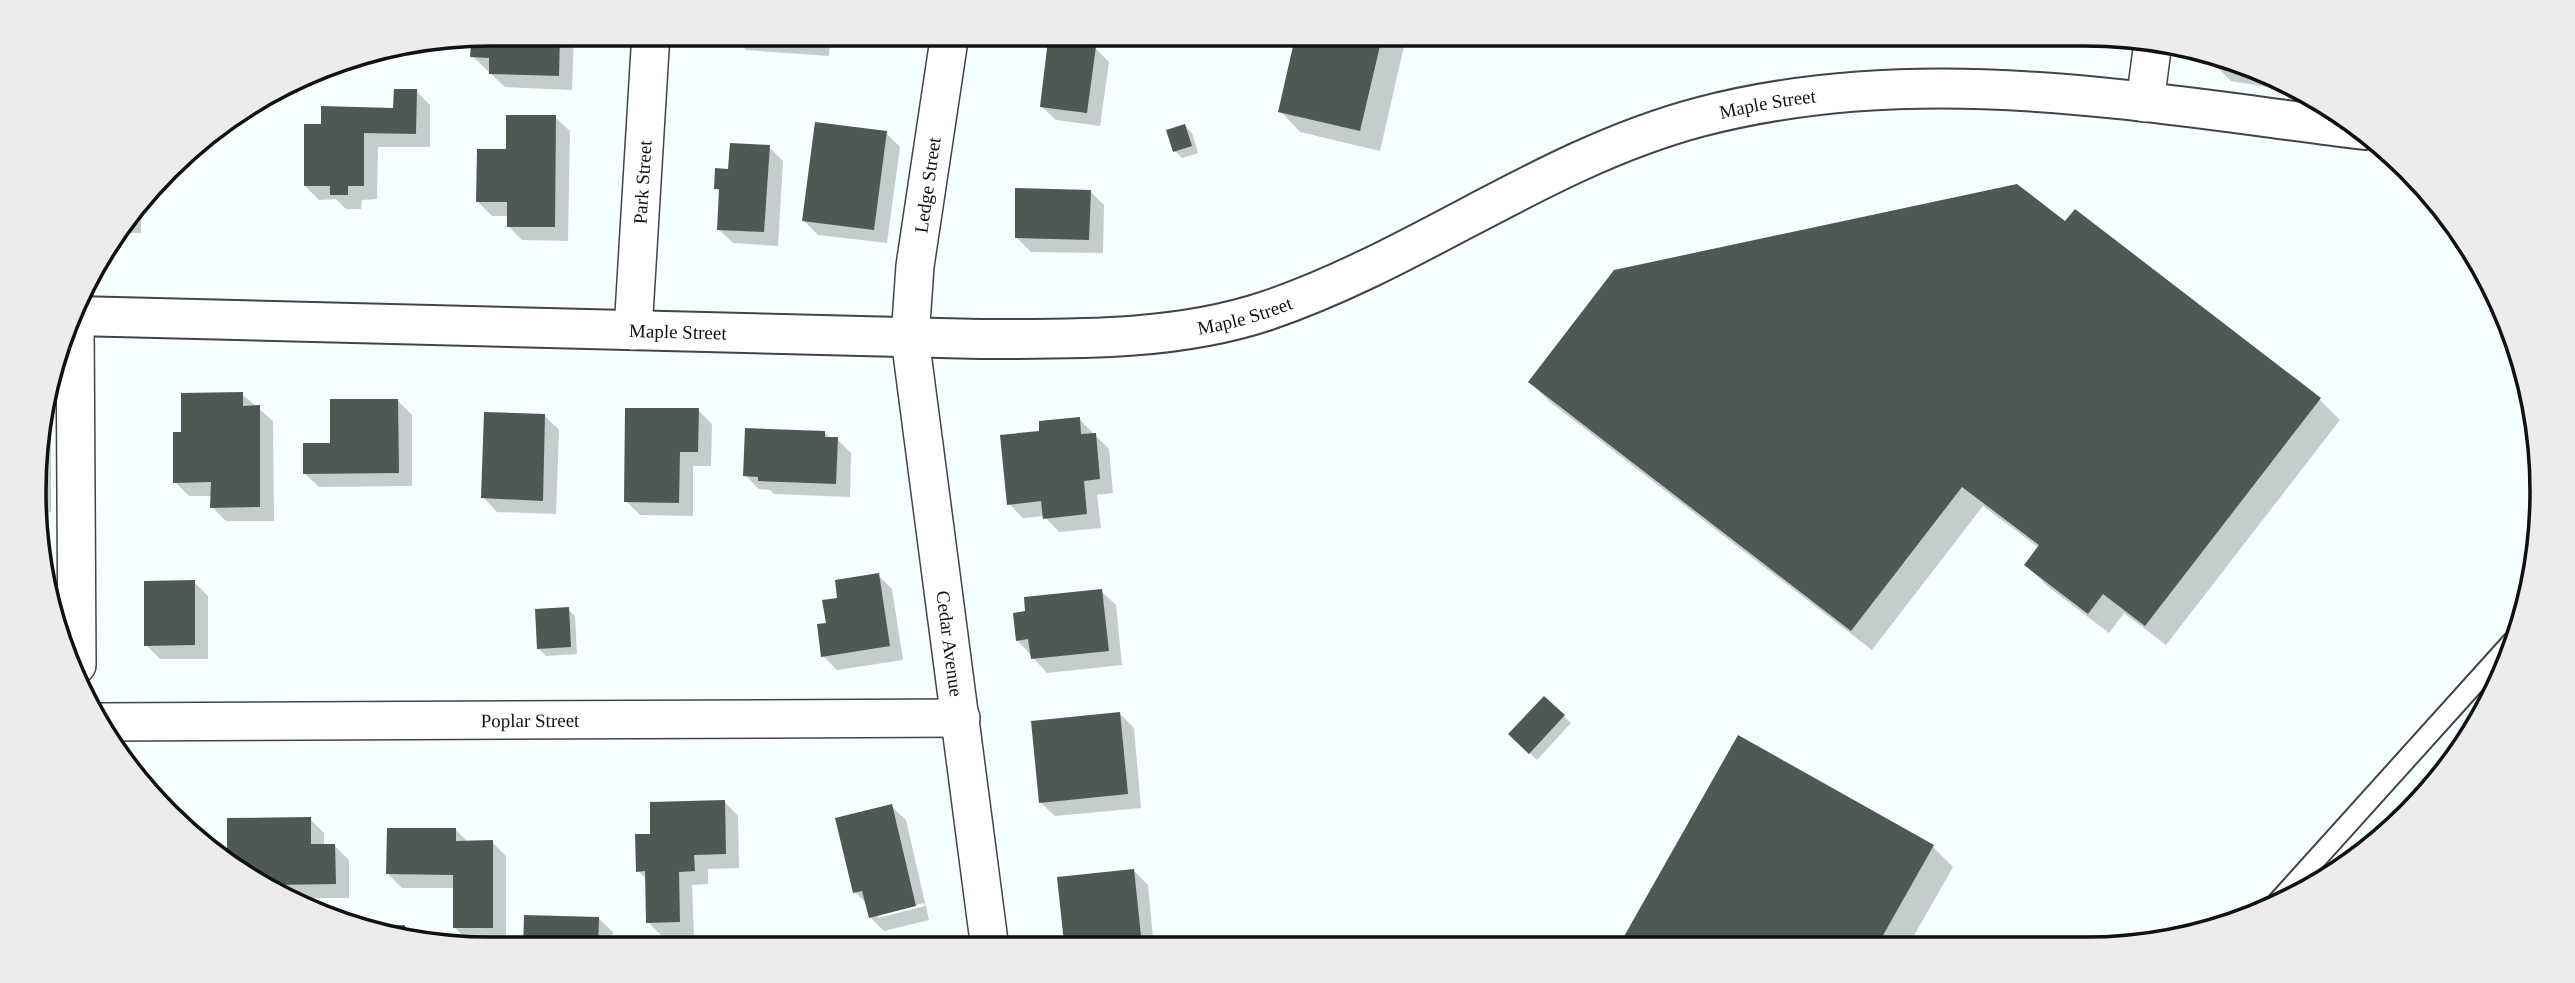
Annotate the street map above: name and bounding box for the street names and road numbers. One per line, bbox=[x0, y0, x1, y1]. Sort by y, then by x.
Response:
street label: Maple Street bbox=[1717, 85, 1818, 123]
street label: Ledge Street bbox=[910, 135, 945, 234]
street label: Park Street bbox=[629, 139, 656, 225]
street label: Maple Street bbox=[1196, 292, 1296, 339]
street label: Maple Street bbox=[629, 320, 728, 344]
street label: Cedar Avenue bbox=[932, 589, 967, 698]
street label: Poplar Street bbox=[481, 710, 580, 731]

